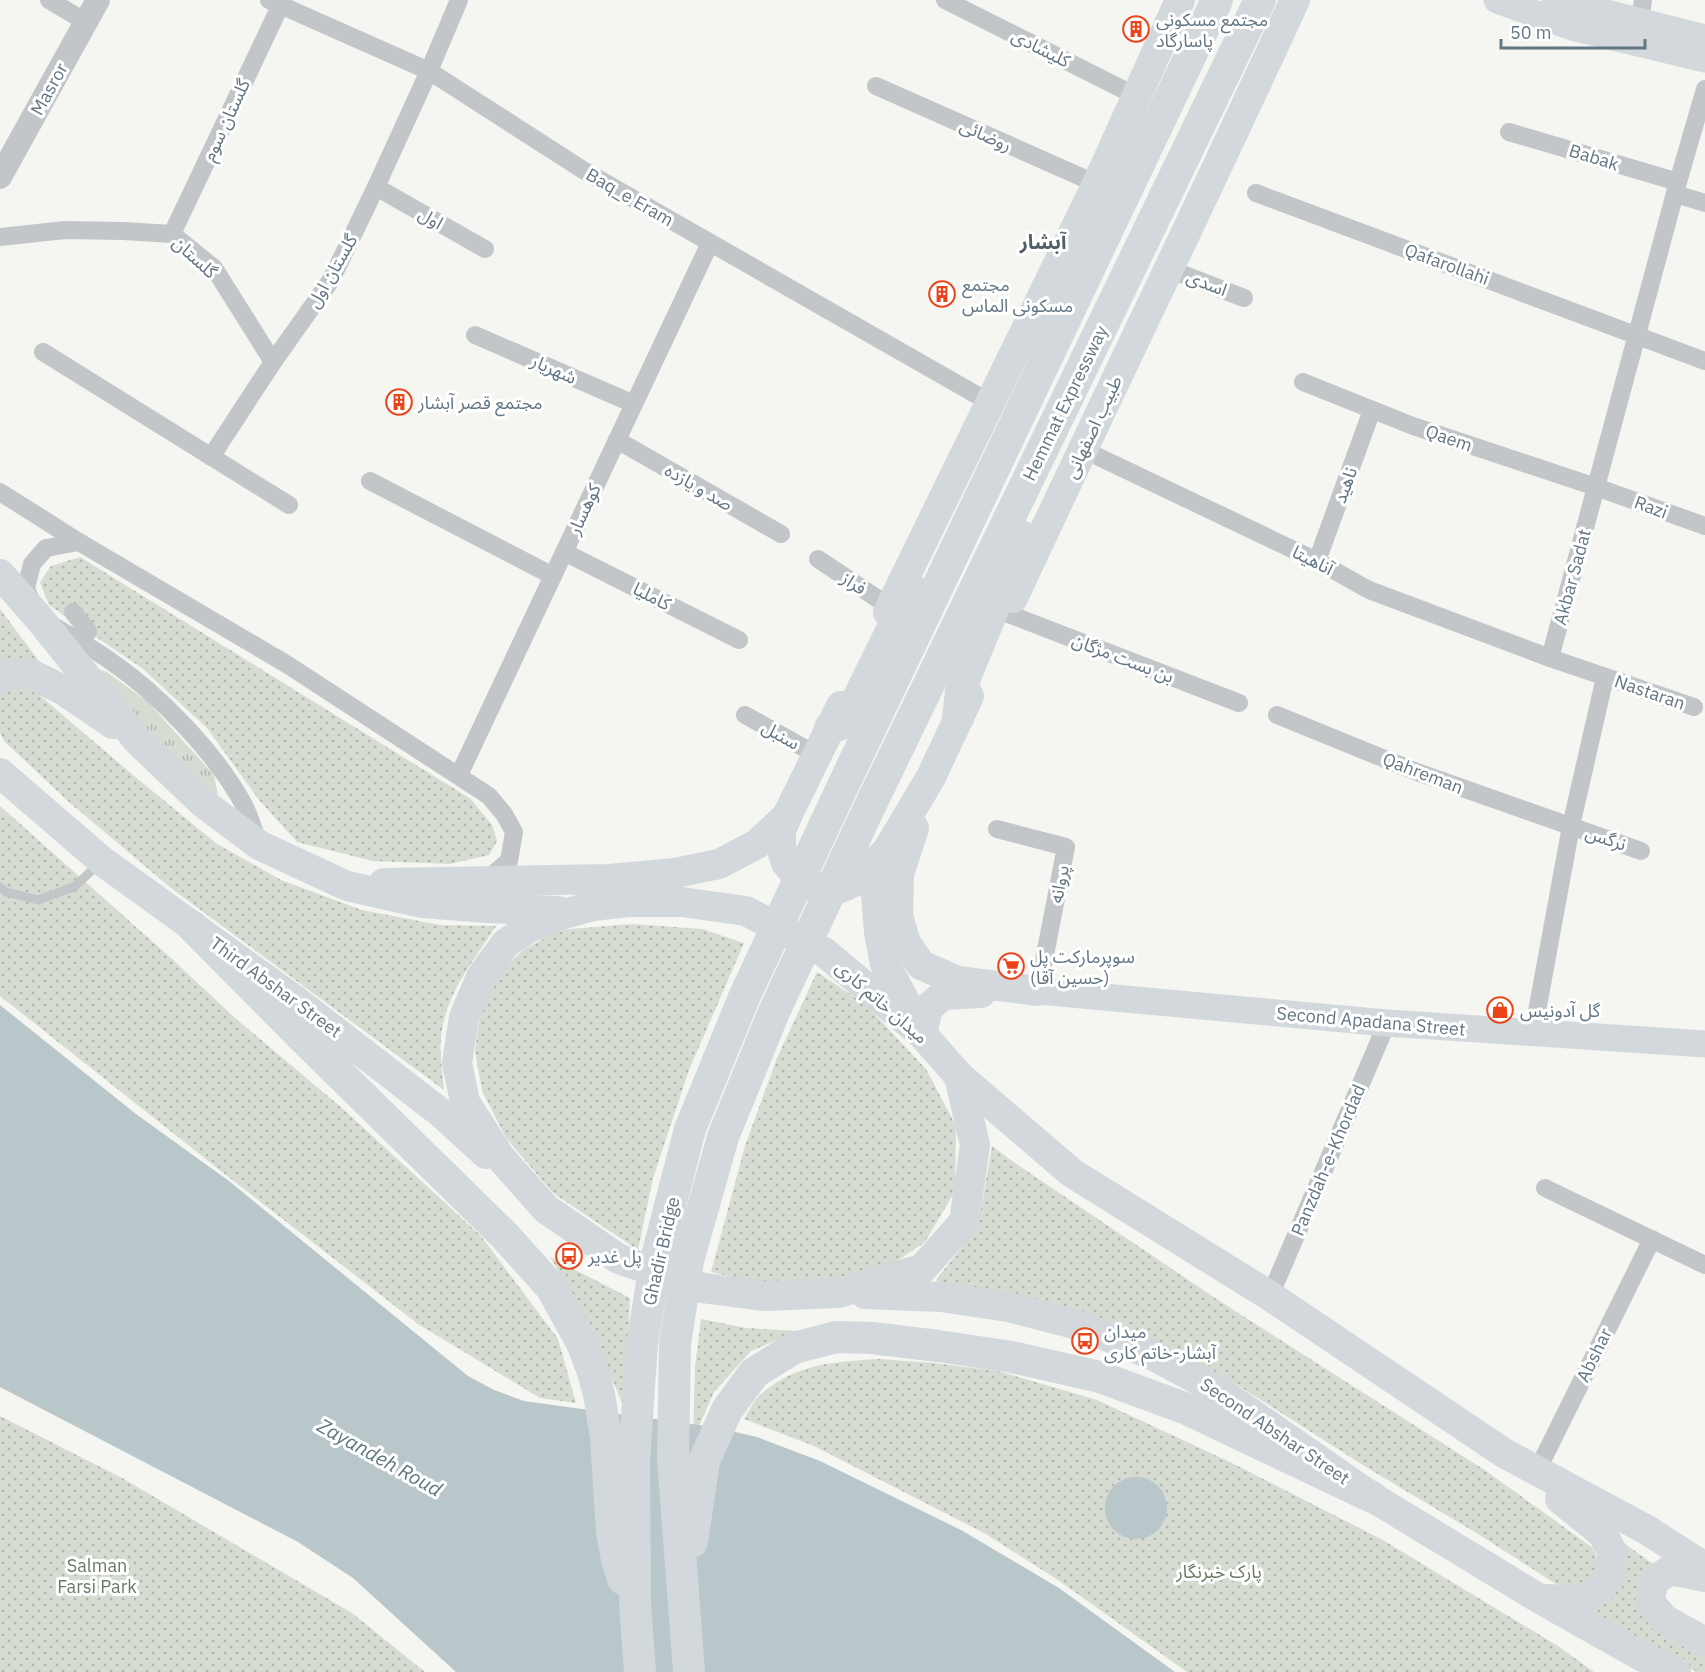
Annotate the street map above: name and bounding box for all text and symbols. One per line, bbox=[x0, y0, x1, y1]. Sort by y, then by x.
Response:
place label: مجتمع مسکونی پاسارگاد bbox=[1156, 8, 1268, 52]
scale bar bbox=[1501, 12, 1645, 50]
building icon: مجتمع مسکونی پاسارگاد bbox=[1121, 14, 1151, 44]
text: 50 m bbox=[1510, 21, 1552, 44]
street label: کلیشادی bbox=[1008, 24, 1075, 73]
street label: Masror bbox=[25, 59, 73, 119]
street label: گلستان سوم bbox=[197, 75, 258, 166]
street label: روضائی bbox=[957, 113, 1015, 157]
street label: Babak bbox=[1566, 139, 1622, 176]
street label: Baq_e Eram bbox=[582, 163, 678, 231]
street label: اول bbox=[414, 202, 448, 234]
district label: آبشار bbox=[1019, 228, 1067, 255]
street label: گلستان اول bbox=[302, 229, 363, 312]
street label: گلستان bbox=[168, 231, 223, 283]
street label: Qafarollahi bbox=[1402, 238, 1492, 290]
street label: اسدی bbox=[1183, 265, 1231, 301]
place label: مجتمع مسکونی الماس bbox=[962, 273, 1073, 317]
building icon: مجتمع مسکونی الماس bbox=[927, 279, 957, 309]
street label: Hemmat Expressway bbox=[1017, 322, 1113, 484]
street label: شهریار bbox=[527, 349, 580, 389]
street label: طبیب اصفهانی bbox=[1059, 372, 1127, 482]
building icon: مجتمع قصر آبشار bbox=[384, 387, 414, 417]
place label: مجتمع قصر آبشار bbox=[417, 391, 543, 417]
street label: Qaem bbox=[1423, 419, 1475, 457]
street label: صد و یازده bbox=[661, 458, 737, 516]
street label: ناهید bbox=[1328, 464, 1362, 506]
street label: کوهسار bbox=[562, 479, 606, 539]
street label: Razi bbox=[1631, 490, 1671, 524]
street label: Akbar Sadat bbox=[1548, 527, 1596, 627]
street label: آناهیتا bbox=[1288, 540, 1338, 580]
street label: فراز bbox=[836, 566, 871, 600]
street label: کاملیا bbox=[629, 577, 675, 615]
street label: بن بست مژگان bbox=[1069, 628, 1177, 688]
street label: Nastaran bbox=[1612, 669, 1688, 715]
street label: سنبل bbox=[758, 715, 804, 755]
street label: Qahreman bbox=[1379, 747, 1467, 799]
street label: نرگس bbox=[1583, 820, 1629, 856]
street label: پروانه bbox=[1044, 863, 1074, 905]
street label: Third Abshar Street bbox=[206, 932, 346, 1042]
place label: سوپرمارکت پل (حسین آقا) bbox=[1030, 945, 1135, 989]
supermarket icon: سوپرمارکت پل (حسین آقا) bbox=[996, 951, 1026, 981]
street label: میدان خاتم کاری bbox=[830, 956, 933, 1050]
shop icon: گل آدونیس bbox=[1485, 995, 1515, 1025]
place label: گل آدونیس bbox=[1520, 999, 1601, 1022]
street label: Second Apadana Street bbox=[1276, 1001, 1466, 1041]
street label: Panzdah-e-Khordad bbox=[1286, 1081, 1370, 1239]
street label: Ghadir Bridge bbox=[637, 1194, 685, 1308]
bus stop icon: پل غدیر bbox=[554, 1241, 584, 1271]
place label: پل غدیر bbox=[587, 1245, 642, 1268]
place label: میدان آبشار-خاتم کاری bbox=[1104, 1320, 1217, 1366]
street label: Abshar bbox=[1571, 1324, 1617, 1386]
bus stop icon: میدان آبشار-خاتم کاری bbox=[1070, 1326, 1100, 1356]
street label: Second Abshar Street bbox=[1196, 1373, 1354, 1489]
water label: Zayandeh Roud bbox=[312, 1411, 447, 1503]
park label: Salman Farsi Park bbox=[57, 1554, 137, 1598]
park label: پارک خبرنگار bbox=[1175, 1560, 1262, 1583]

